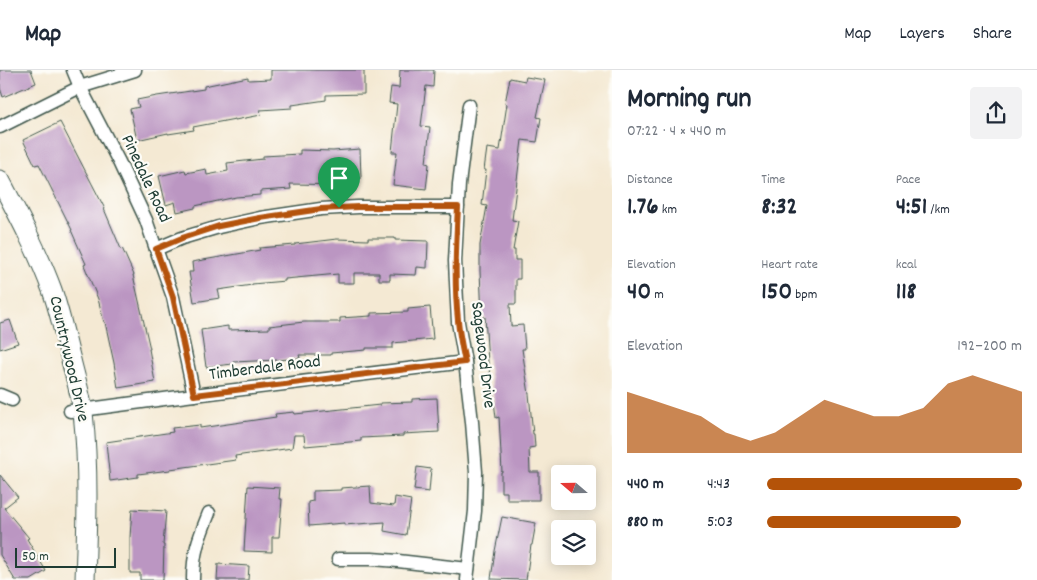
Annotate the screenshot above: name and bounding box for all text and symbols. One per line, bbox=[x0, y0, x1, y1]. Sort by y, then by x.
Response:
text: Map bbox=[25, 18, 61, 52]
text: Map bbox=[844, 22, 871, 47]
text: Layers bbox=[899, 22, 945, 47]
text: Share bbox=[973, 22, 1012, 47]
text: Morning run bbox=[627, 81, 751, 121]
button: share bbox=[970, 87, 1022, 139]
text: 07:22 · 4 × 440 m bbox=[627, 120, 726, 143]
street label: Pinedale Road bbox=[114, 131, 176, 227]
pin bbox=[318, 157, 360, 208]
icon: arrive bbox=[325, 164, 353, 192]
text: Distance bbox=[627, 170, 673, 190]
text: Time bbox=[761, 170, 785, 190]
text: Pace bbox=[896, 170, 920, 190]
text: 1.76 bbox=[627, 190, 658, 226]
text: 8:32 bbox=[761, 190, 798, 226]
text: 4:51 bbox=[896, 190, 927, 226]
text: km bbox=[658, 200, 677, 220]
text: /km bbox=[927, 200, 950, 220]
text: Elevation bbox=[627, 255, 676, 275]
text: Heart rate bbox=[761, 255, 818, 275]
text: kcal bbox=[896, 255, 917, 275]
text: 40 bbox=[627, 275, 651, 311]
text: 150 bbox=[761, 275, 792, 311]
text: 118 bbox=[896, 275, 917, 311]
text: m bbox=[651, 285, 664, 305]
text: bpm bbox=[792, 285, 817, 305]
street label: Countrywood Drive bbox=[41, 294, 95, 424]
street label: Sagewood Drive bbox=[463, 300, 501, 410]
text: Elevation bbox=[627, 335, 683, 358]
text: 192–200 m bbox=[957, 335, 1022, 358]
street label: Timberdale Road bbox=[208, 350, 322, 388]
north arrow bbox=[551, 465, 596, 510]
map controls bbox=[551, 465, 596, 565]
text: 440 m bbox=[627, 473, 664, 496]
text: 4:43 bbox=[707, 473, 730, 496]
text: 880 m bbox=[627, 511, 663, 534]
text: 5:03 bbox=[707, 511, 733, 534]
button: layers bbox=[551, 520, 596, 565]
scale bar bbox=[15, 545, 116, 568]
text: 50 m bbox=[22, 547, 49, 567]

